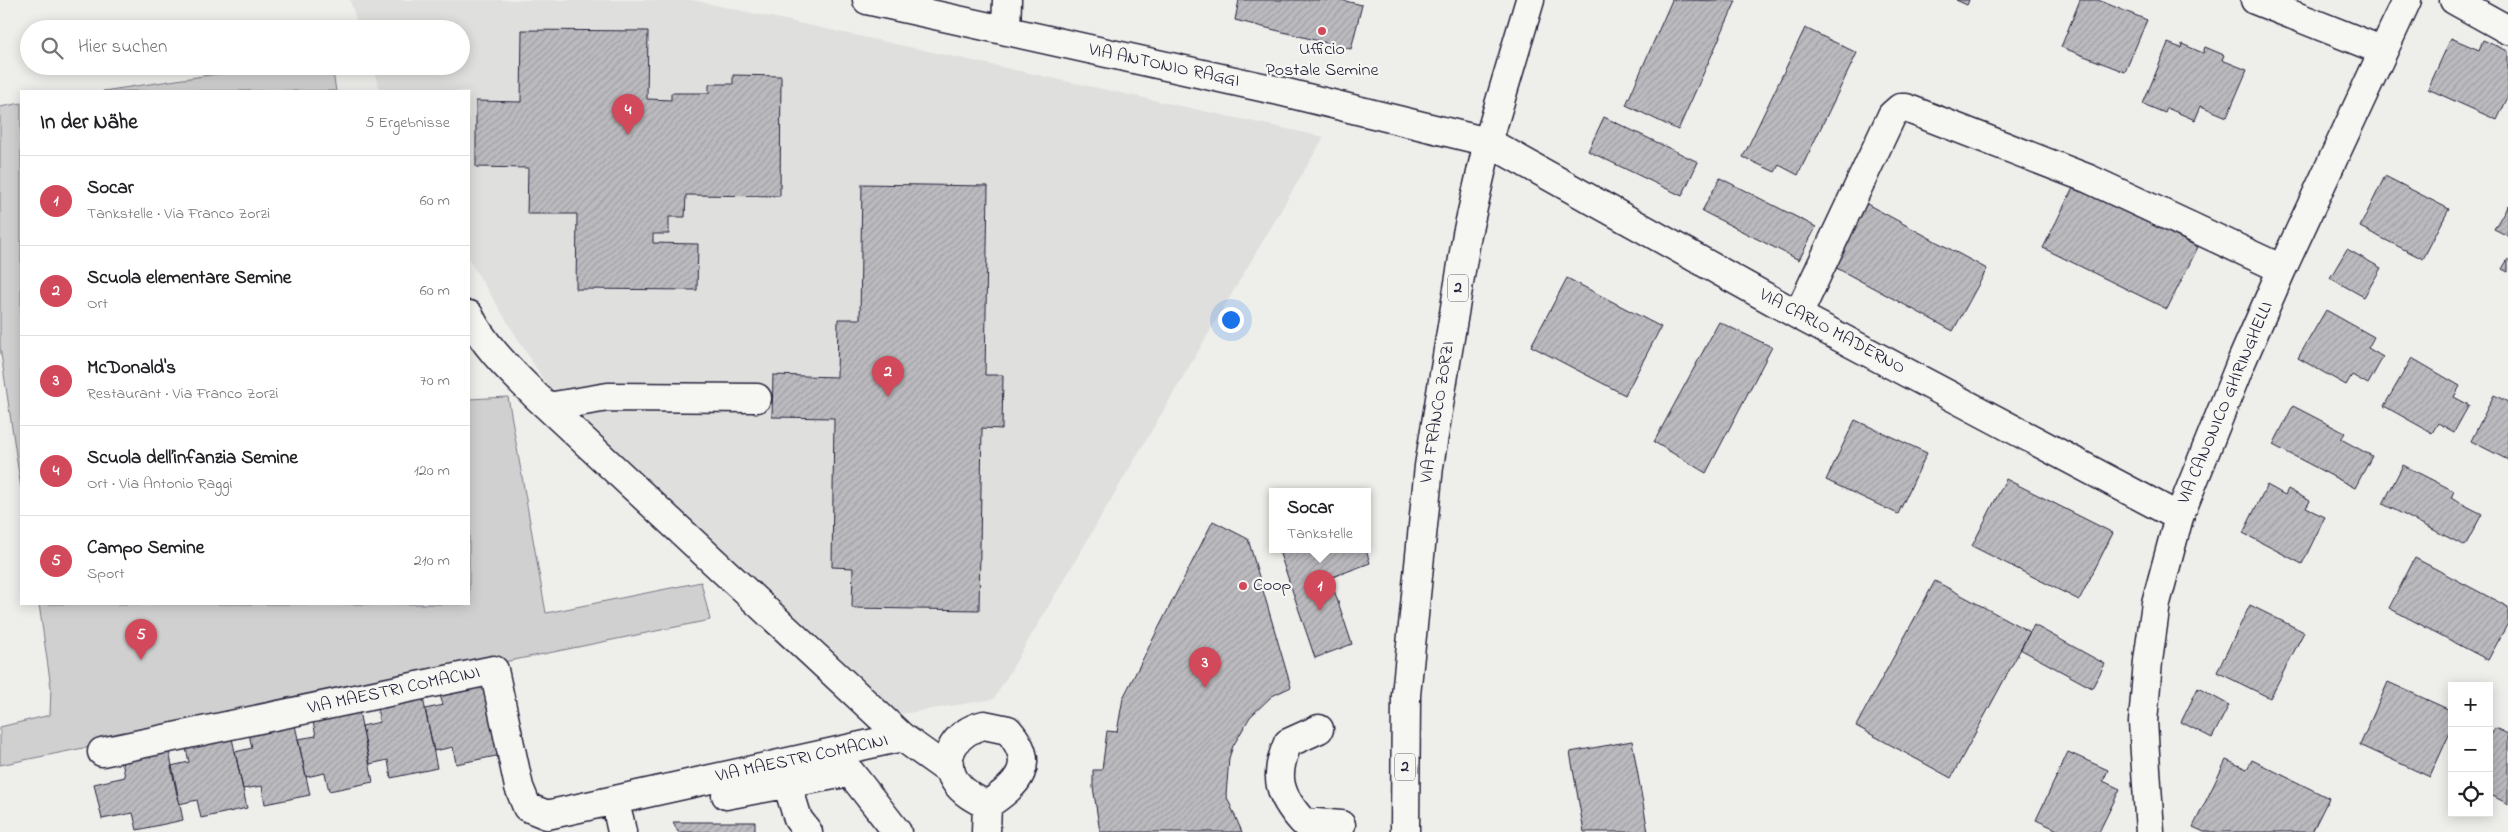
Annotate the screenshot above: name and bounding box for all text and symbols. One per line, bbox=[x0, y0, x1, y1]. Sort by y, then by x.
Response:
search box bbox=[20, 20, 470, 75]
marker: Ufficio Postale Semine bbox=[1316, 25, 1328, 37]
icon: search bbox=[38, 34, 66, 62]
text: Hier suchen bbox=[78, 34, 167, 61]
street label: VIA ANTONIO RAGGI bbox=[1085, 37, 1242, 95]
place label: Ufficio Postale Semine bbox=[1266, 37, 1379, 84]
pin: 4 bbox=[612, 94, 644, 135]
text: In der Nähe bbox=[40, 108, 138, 138]
text: 5 Ergebnisse bbox=[365, 111, 450, 135]
text: Socar bbox=[87, 175, 134, 202]
text: 1 bbox=[53, 189, 59, 213]
text: 60 m bbox=[420, 189, 450, 213]
text: Tankstelle · Via Franco Zorzi bbox=[87, 202, 270, 226]
text: Scuola elementare Semine bbox=[87, 265, 291, 292]
road number: 2 bbox=[1448, 274, 1468, 302]
text: 2 bbox=[52, 279, 60, 303]
text: 60 m bbox=[420, 279, 450, 303]
street label: VIA CARLO MADERNO bbox=[1753, 282, 1910, 382]
text: Ort bbox=[87, 292, 108, 316]
street label: VIA CANONICO GHIRINGHELLI bbox=[2171, 298, 2281, 509]
your location bbox=[1218, 307, 1244, 333]
street label: VIA FRANCO ZORZI bbox=[1414, 339, 1462, 486]
text: McDonald's bbox=[87, 355, 176, 382]
pin: 2 bbox=[872, 356, 904, 397]
text: 3 bbox=[53, 369, 59, 393]
text: 70 m bbox=[420, 369, 450, 393]
text: Restaurant · Via Franco Zorzi bbox=[87, 382, 278, 406]
text: Scuola dell’infanzia Semine bbox=[87, 445, 298, 472]
text: 4 bbox=[53, 459, 59, 483]
text: 120 m bbox=[414, 459, 450, 483]
text: Ort · Via Antonio Raggi bbox=[87, 472, 232, 496]
popup bbox=[1269, 488, 1371, 553]
text: Socar bbox=[1287, 495, 1334, 522]
text: Tankstelle bbox=[1287, 522, 1353, 546]
text: Campo Semine bbox=[87, 535, 204, 562]
text: 5 bbox=[51, 549, 61, 573]
text: 210 m bbox=[414, 549, 450, 573]
text: Sport bbox=[87, 562, 125, 586]
pin: 1 bbox=[1304, 570, 1336, 611]
place label: Coop bbox=[1253, 573, 1292, 599]
marker: Coop bbox=[1237, 580, 1249, 592]
pin: 5 bbox=[125, 619, 157, 660]
pin: 3 bbox=[1189, 647, 1221, 688]
street label: VIA MAESTRI COMACINI bbox=[305, 660, 483, 722]
map controls bbox=[2448, 682, 2493, 817]
button: + bbox=[2448, 682, 2493, 727]
button: − bbox=[2448, 727, 2493, 772]
street label: VIA MAESTRI COMACINI bbox=[713, 728, 891, 790]
road number: 2 bbox=[1395, 754, 1415, 780]
button: locate bbox=[2448, 772, 2493, 817]

